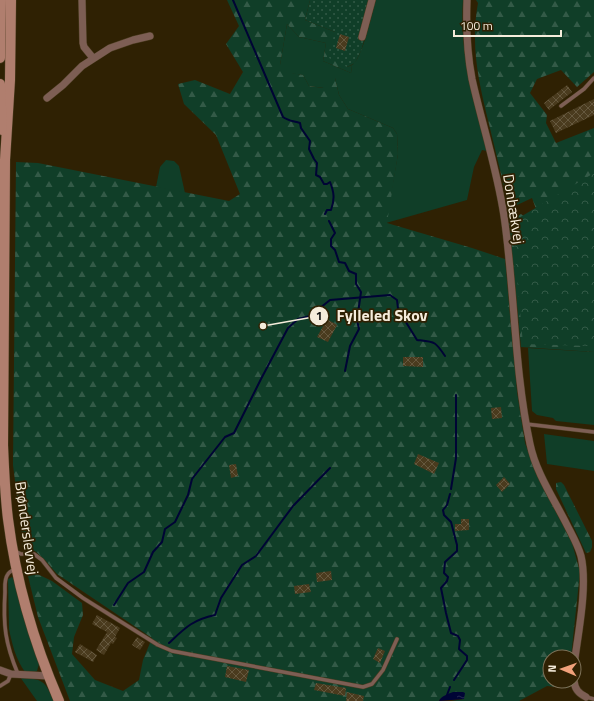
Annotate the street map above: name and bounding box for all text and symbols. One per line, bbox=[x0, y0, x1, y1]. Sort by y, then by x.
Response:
scale bar bbox=[454, 12, 561, 38]
text: 100 m bbox=[460, 16, 493, 35]
street label: Donbækvej bbox=[497, 172, 531, 246]
callout: Fylleled Skov bbox=[309, 302, 436, 330]
text: Fylleled Skov bbox=[336, 303, 428, 327]
text: 1 bbox=[316, 306, 322, 325]
street label: Brønderslevvej bbox=[9, 480, 45, 576]
north arrow bbox=[542, 649, 582, 689]
text: N bbox=[544, 665, 560, 673]

